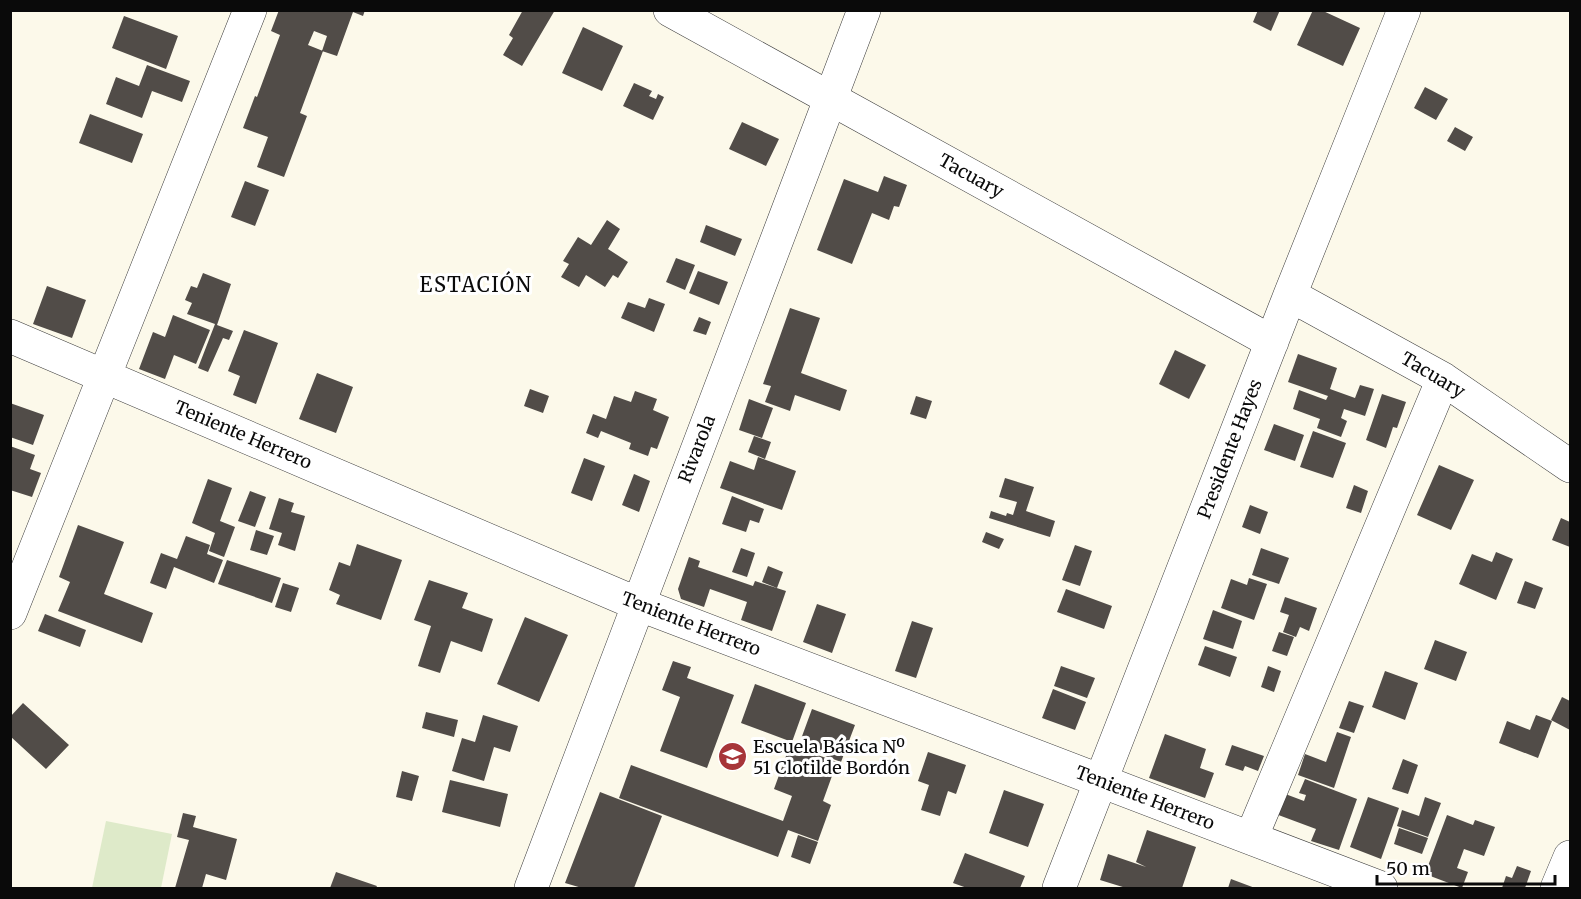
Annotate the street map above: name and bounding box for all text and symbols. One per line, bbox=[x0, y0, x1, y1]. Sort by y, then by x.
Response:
street label: Tacuary bbox=[935, 148, 1008, 203]
district label: ESTACIÓN bbox=[420, 271, 532, 297]
street label: Tacuary bbox=[1397, 346, 1470, 403]
street label: Presidente Hayes bbox=[1192, 376, 1267, 522]
street label: Teniente Herrero bbox=[171, 395, 315, 474]
street label: Rivarola bbox=[673, 411, 720, 486]
street label: Teniente Herrero bbox=[618, 586, 764, 661]
place label: Escuela Básica Nº 51 Clotilde Bordón bbox=[753, 735, 910, 779]
school or university icon: Escuela Básica Nº 51 Clotilde Bordón bbox=[716, 741, 748, 773]
street label: Teniente Herrero bbox=[1072, 760, 1218, 835]
scale bar bbox=[1377, 848, 1556, 886]
text: 50 m bbox=[1386, 857, 1430, 880]

